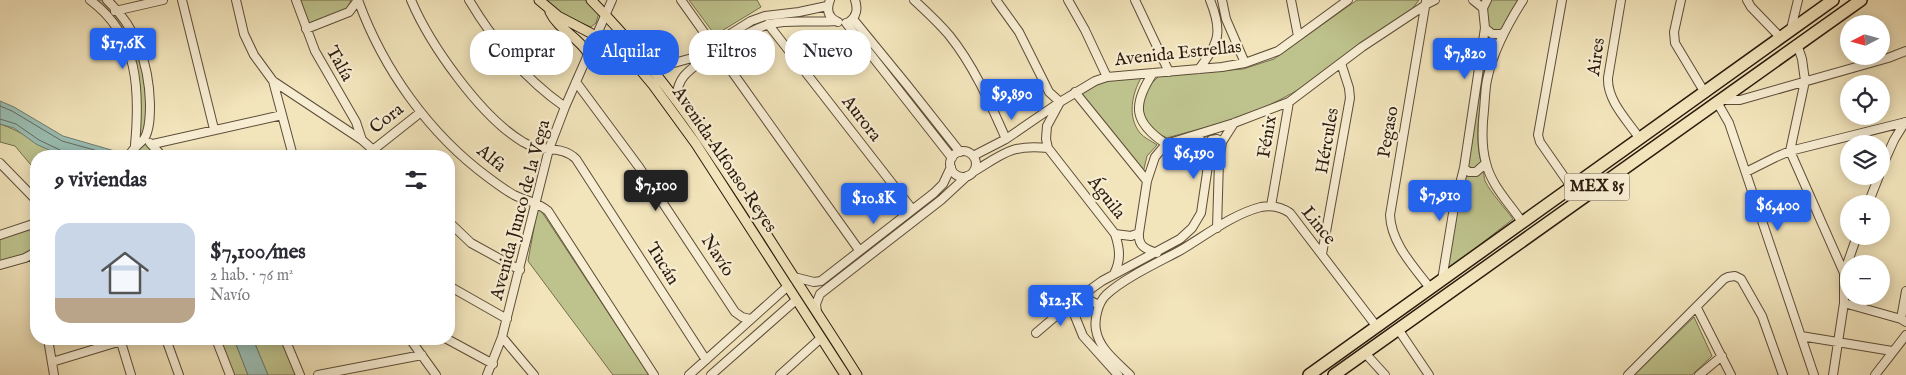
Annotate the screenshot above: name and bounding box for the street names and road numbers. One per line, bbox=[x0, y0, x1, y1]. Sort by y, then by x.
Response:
street label: Avenida Estrellas bbox=[1112, 36, 1243, 72]
street label: Aires bbox=[1583, 36, 1611, 78]
street label: Talía bbox=[320, 42, 358, 86]
street label: Avenida Alfonso Reyes bbox=[666, 82, 781, 237]
street label: Aurora bbox=[835, 91, 886, 147]
street label: Cora bbox=[365, 98, 409, 139]
street label: Pegaso bbox=[1373, 104, 1405, 160]
street label: Hércules bbox=[1311, 106, 1345, 176]
street label: Fénix bbox=[1253, 114, 1283, 160]
street label: Avenida Junco de la Vega bbox=[486, 117, 556, 304]
street label: Alfa bbox=[471, 139, 511, 178]
street label: Águila bbox=[1081, 170, 1132, 224]
road number: MEX 85 bbox=[1564, 173, 1630, 200]
street label: Lince bbox=[1295, 202, 1341, 250]
street label: Navío bbox=[695, 231, 739, 281]
street label: Tucán bbox=[640, 238, 684, 290]

